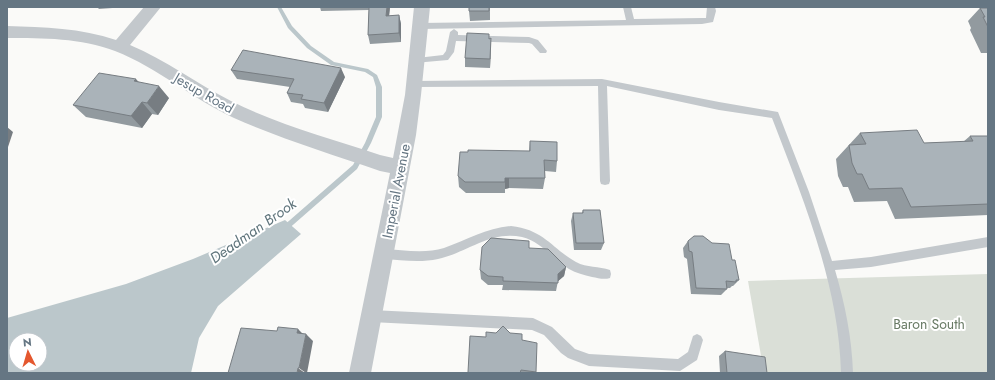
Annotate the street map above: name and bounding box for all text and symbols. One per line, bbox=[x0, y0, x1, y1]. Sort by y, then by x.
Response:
street label: Jesup Road bbox=[169, 67, 238, 118]
street label: Imperial Avenue bbox=[377, 142, 415, 240]
water label: Deadman Brook bbox=[205, 193, 301, 269]
park label: Baron South bbox=[893, 314, 965, 334]
north arrow bbox=[8, 332, 48, 372]
text: N bbox=[22, 334, 32, 350]

